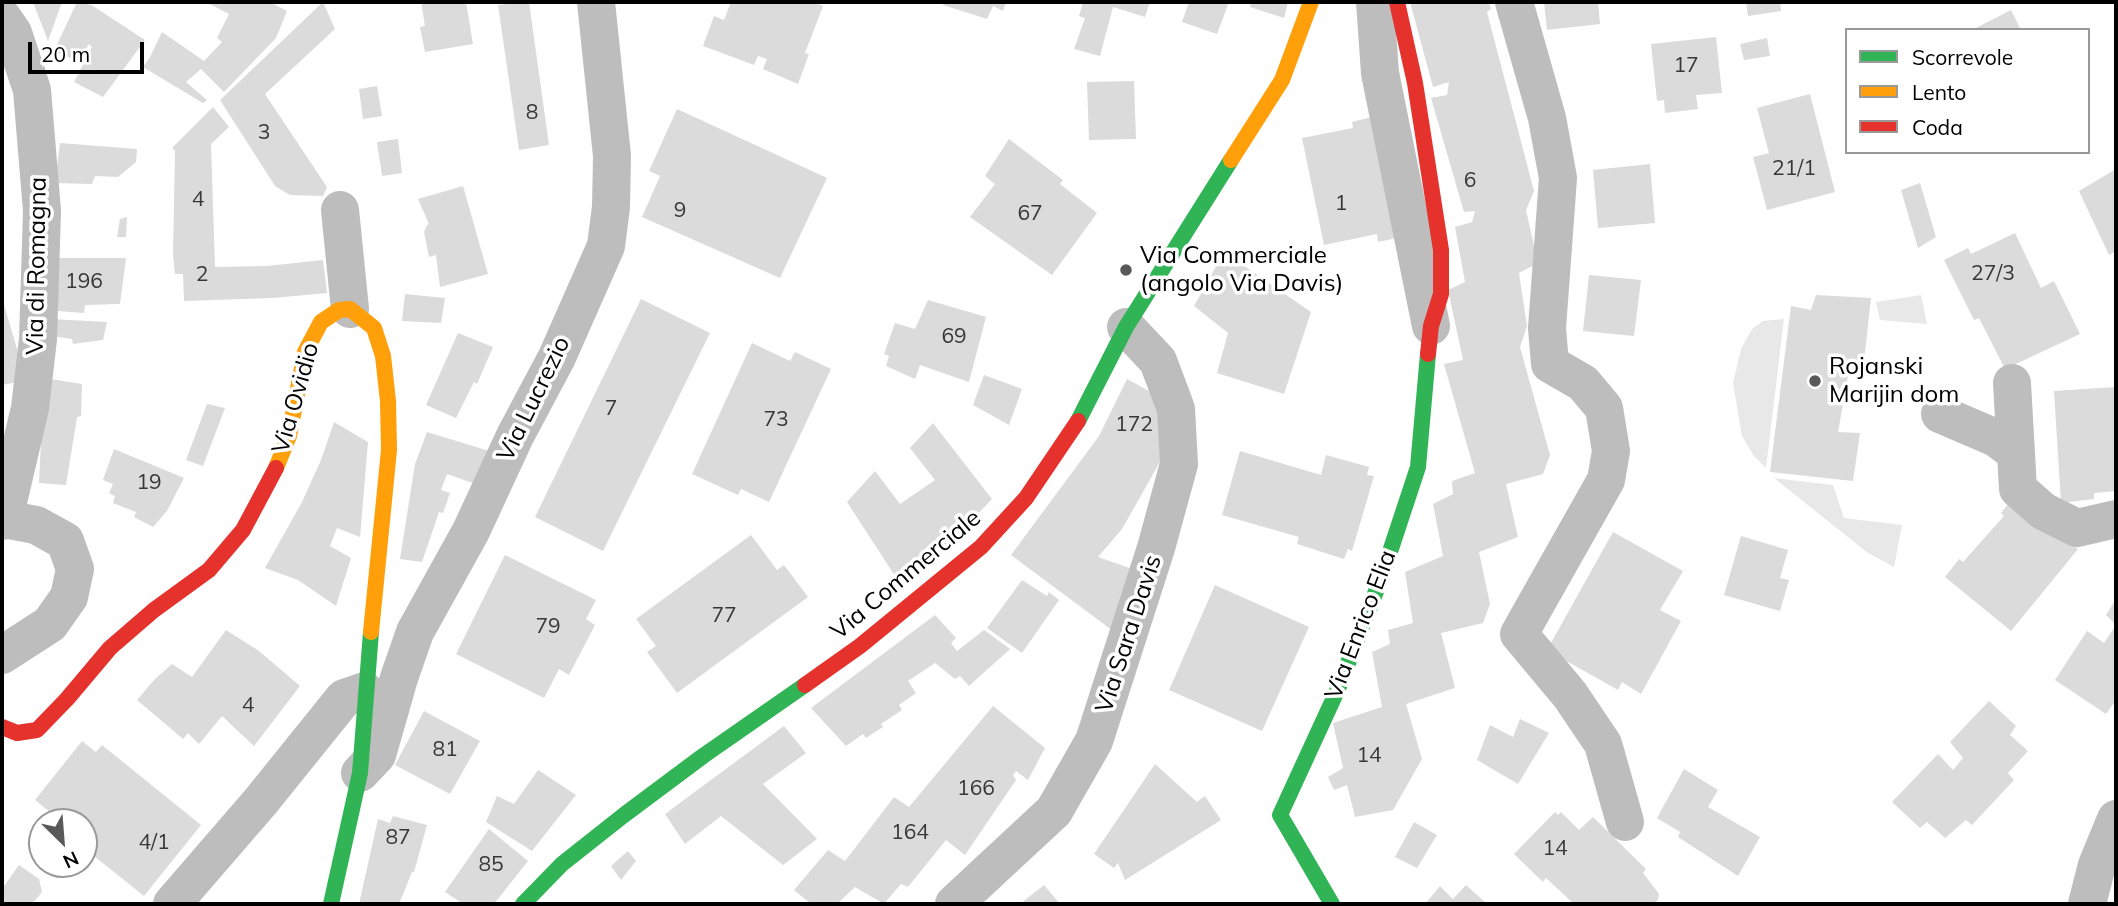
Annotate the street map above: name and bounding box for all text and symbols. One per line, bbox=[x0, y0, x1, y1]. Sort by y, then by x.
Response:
scale bar bbox=[32, 28, 147, 72]
legend bbox=[1845, 28, 2090, 154]
text: 20 m bbox=[41, 41, 90, 67]
text: Scorrevole bbox=[1912, 44, 2013, 70]
house number: 17 bbox=[1673, 53, 1699, 79]
text: Lento bbox=[1912, 79, 1966, 105]
house number: 8 bbox=[526, 100, 538, 126]
text: Coda bbox=[1912, 114, 1963, 140]
house number: 3 bbox=[258, 120, 270, 146]
house number: 21/1 bbox=[1772, 156, 1816, 182]
house number: 6 bbox=[1464, 168, 1476, 194]
street label: Via di Romagna bbox=[21, 177, 53, 355]
house number: 4 bbox=[192, 187, 204, 213]
house number: 1 bbox=[1335, 191, 1347, 217]
house number: 9 bbox=[674, 198, 686, 224]
house number: 67 bbox=[1017, 201, 1043, 227]
place label: Via Commerciale (angolo Via Davis) bbox=[1140, 242, 1343, 298]
house number: 27/3 bbox=[1971, 261, 2015, 287]
house number: 2 bbox=[196, 262, 208, 288]
marker: Via Commerciale (angolo Via Davis) bbox=[1118, 262, 1134, 278]
house number: 196 bbox=[65, 269, 103, 295]
house number: 69 bbox=[941, 324, 967, 350]
street label: Via Lucrezio bbox=[491, 332, 577, 466]
street label: Via Ovidio bbox=[266, 339, 326, 457]
place label: Rojanski Marijin dom bbox=[1829, 353, 1959, 409]
marker: Rojanski Marijin dom bbox=[1807, 373, 1823, 389]
house number: 7 bbox=[605, 396, 617, 422]
house number: 73 bbox=[763, 407, 789, 433]
house number: 172 bbox=[1115, 412, 1153, 438]
house number: 19 bbox=[136, 470, 162, 496]
street label: Via Commerciale bbox=[825, 504, 987, 646]
street label: Via Enrico Elia bbox=[1319, 546, 1403, 704]
street label: Via Sara Davis bbox=[1090, 551, 1168, 717]
house number: 77 bbox=[711, 603, 737, 629]
house number: 79 bbox=[535, 614, 561, 640]
house number: 4 bbox=[242, 693, 254, 719]
house number: 81 bbox=[432, 737, 458, 763]
house number: 14 bbox=[1356, 743, 1382, 769]
house number: 166 bbox=[957, 776, 995, 802]
north arrow bbox=[28, 808, 98, 878]
house number: 164 bbox=[891, 820, 929, 846]
house number: 87 bbox=[385, 825, 411, 851]
house number: 4/1 bbox=[138, 830, 170, 856]
house number: 14 bbox=[1542, 836, 1568, 862]
text: N bbox=[59, 846, 83, 874]
house number: 85 bbox=[478, 852, 504, 878]

